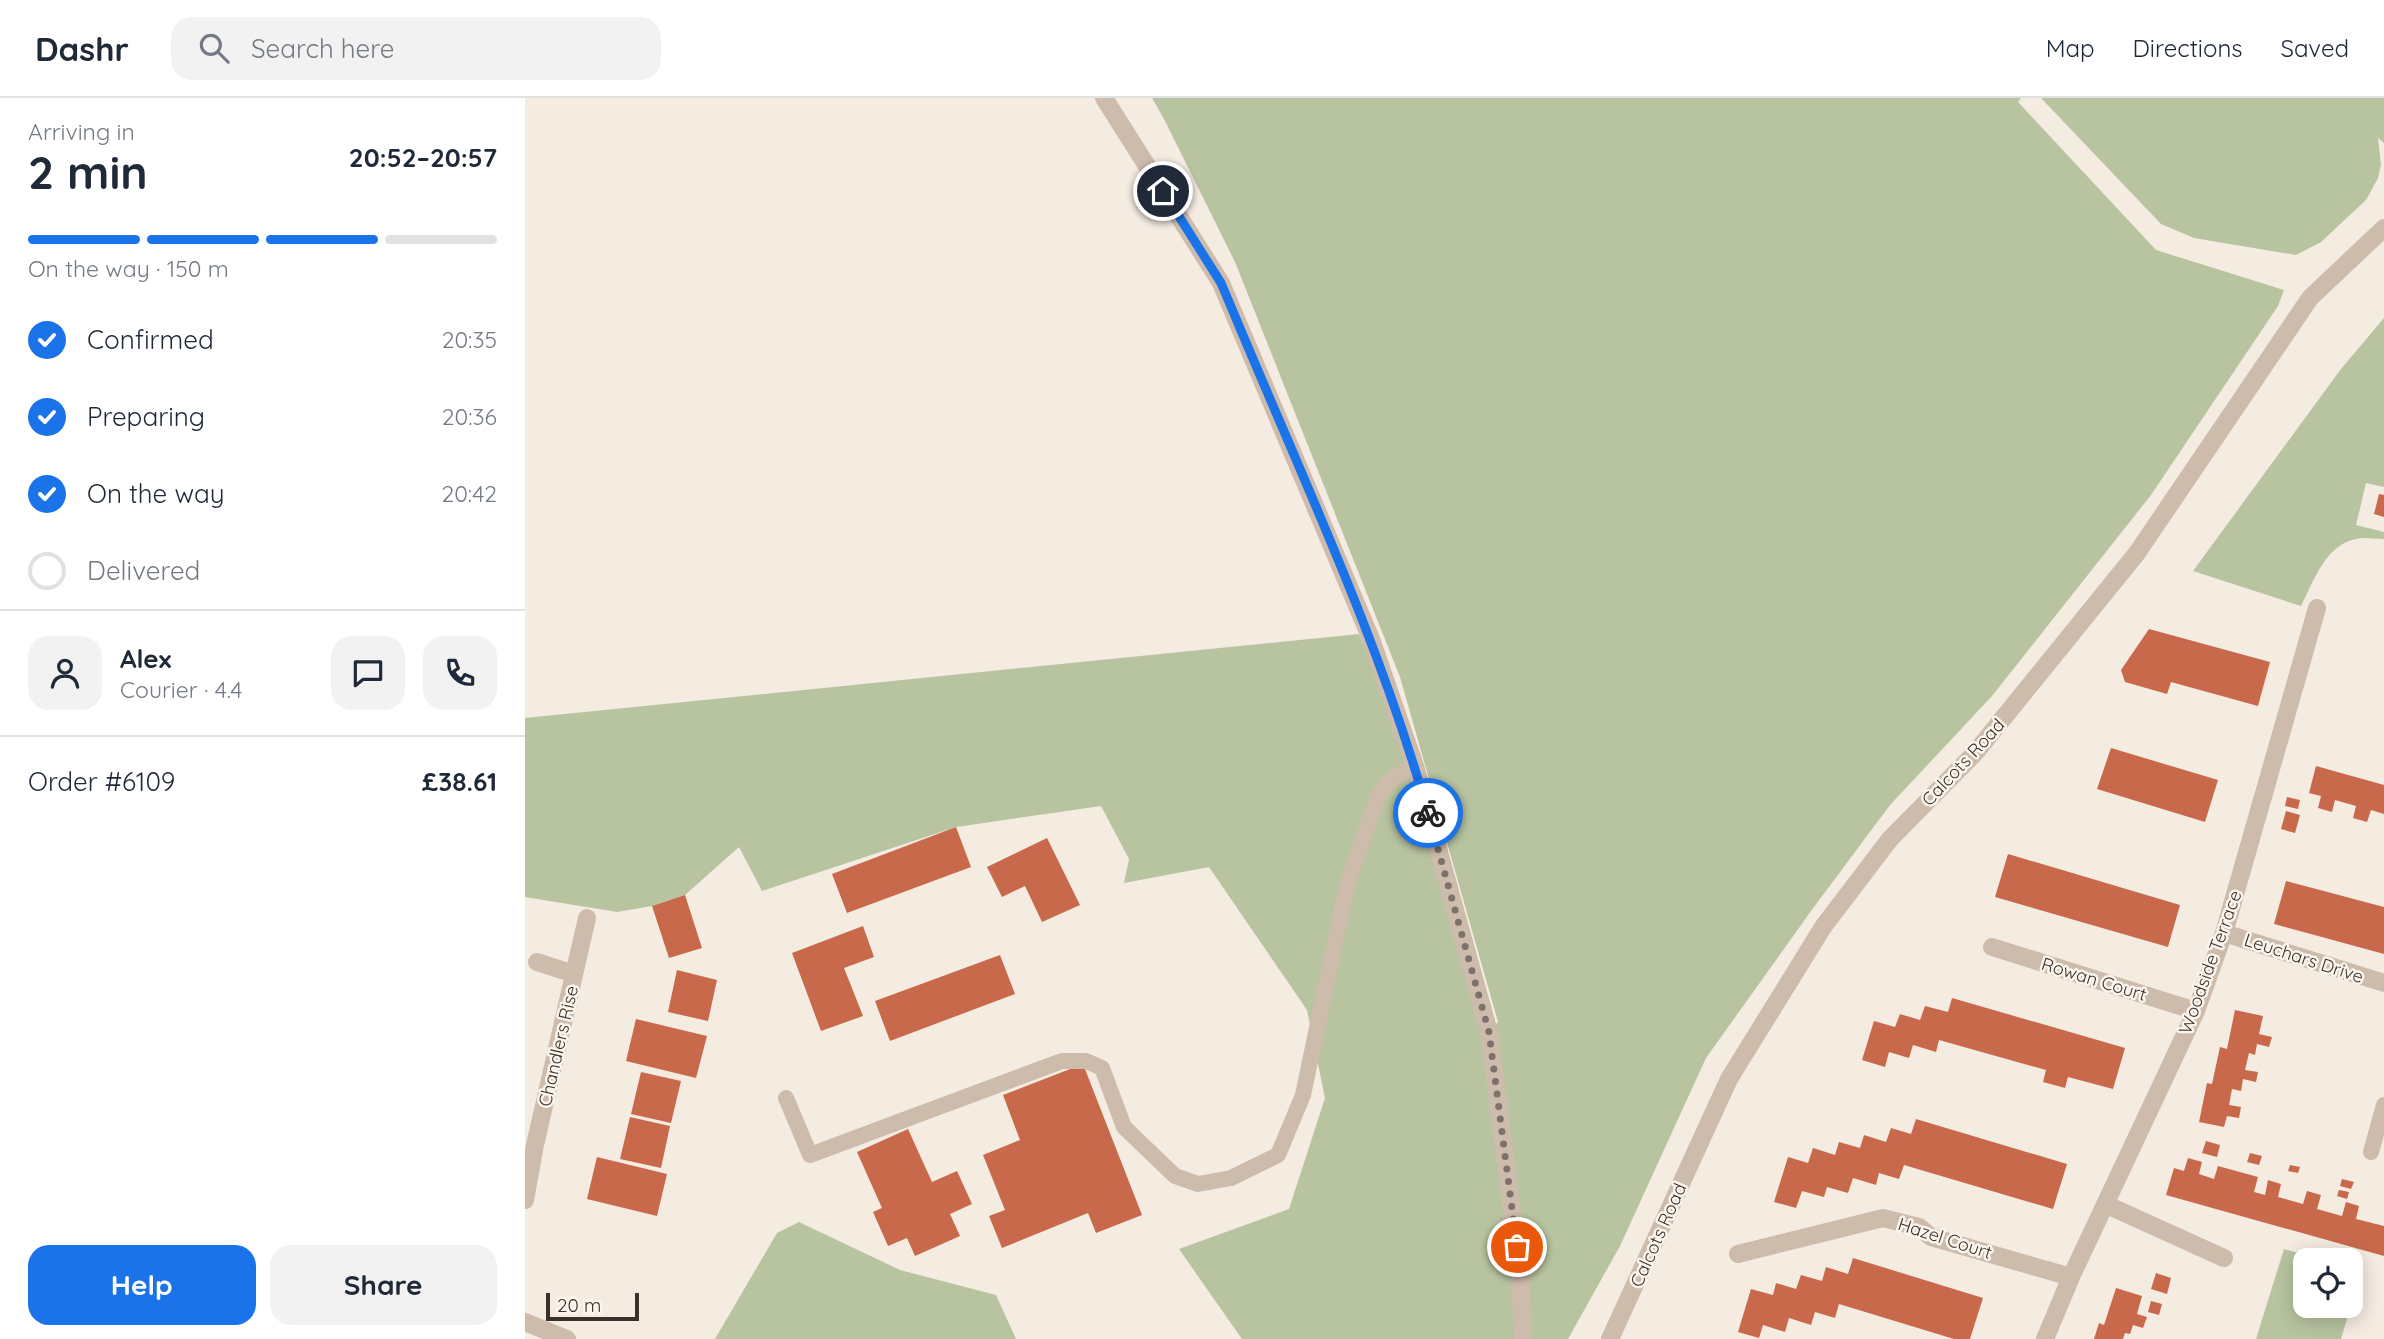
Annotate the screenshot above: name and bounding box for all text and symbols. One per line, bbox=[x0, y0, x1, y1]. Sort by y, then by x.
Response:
search box bbox=[171, 17, 661, 80]
text: Dashr bbox=[35, 28, 129, 69]
icon: search bbox=[195, 29, 233, 67]
text: Search here bbox=[251, 32, 394, 65]
text: Map bbox=[2046, 33, 2095, 63]
text: Directions bbox=[2133, 33, 2243, 63]
text: Saved bbox=[2281, 33, 2349, 63]
text: Arriving in bbox=[28, 117, 135, 146]
text: 20:52–20:57 bbox=[349, 141, 497, 174]
text: 2 min bbox=[28, 143, 148, 201]
pin bbox=[1133, 161, 1193, 221]
icon: home bbox=[1144, 172, 1182, 210]
text: On the way · 150 m bbox=[28, 254, 229, 283]
icon: check bbox=[28, 321, 66, 359]
text: Confirmed bbox=[87, 323, 214, 356]
text: 20:35 bbox=[442, 325, 497, 354]
icon: check bbox=[28, 398, 66, 436]
text: Preparing bbox=[87, 400, 205, 433]
text: 20:36 bbox=[442, 402, 497, 431]
icon: check bbox=[28, 475, 66, 513]
text: On the way bbox=[87, 477, 225, 510]
text: 20:42 bbox=[441, 479, 497, 508]
text: Delivered bbox=[87, 554, 200, 587]
button: person bbox=[28, 636, 102, 710]
button: chat bbox=[331, 636, 405, 710]
button: phone bbox=[423, 636, 497, 710]
text: Alex bbox=[120, 642, 171, 675]
text: Courier · 4.4 bbox=[120, 675, 242, 704]
street label: Calcots Road bbox=[1917, 713, 2009, 811]
text: Order #6109 bbox=[28, 765, 175, 798]
text: £38.61 bbox=[422, 765, 497, 798]
courier bbox=[1393, 778, 1463, 848]
icon: bike bbox=[1409, 794, 1447, 832]
street label: Woodside Terrace bbox=[2173, 887, 2247, 1037]
street label: Leuchars Drive bbox=[2241, 928, 2367, 988]
street label: Rowan Court bbox=[2039, 952, 2149, 1006]
street label: Chandlers Rise bbox=[533, 983, 583, 1109]
street label: Calcots Road bbox=[1625, 1179, 1691, 1291]
street label: Hazel Court bbox=[1895, 1212, 1995, 1264]
pin bbox=[1487, 1217, 1547, 1277]
icon: bag bbox=[1498, 1228, 1536, 1266]
button: Help bbox=[28, 1245, 256, 1325]
button: Share bbox=[270, 1245, 497, 1325]
map controls bbox=[2293, 1248, 2363, 1318]
button: locate bbox=[2293, 1248, 2363, 1318]
scale bar bbox=[546, 1290, 639, 1322]
text: 20 m bbox=[557, 1293, 601, 1317]

